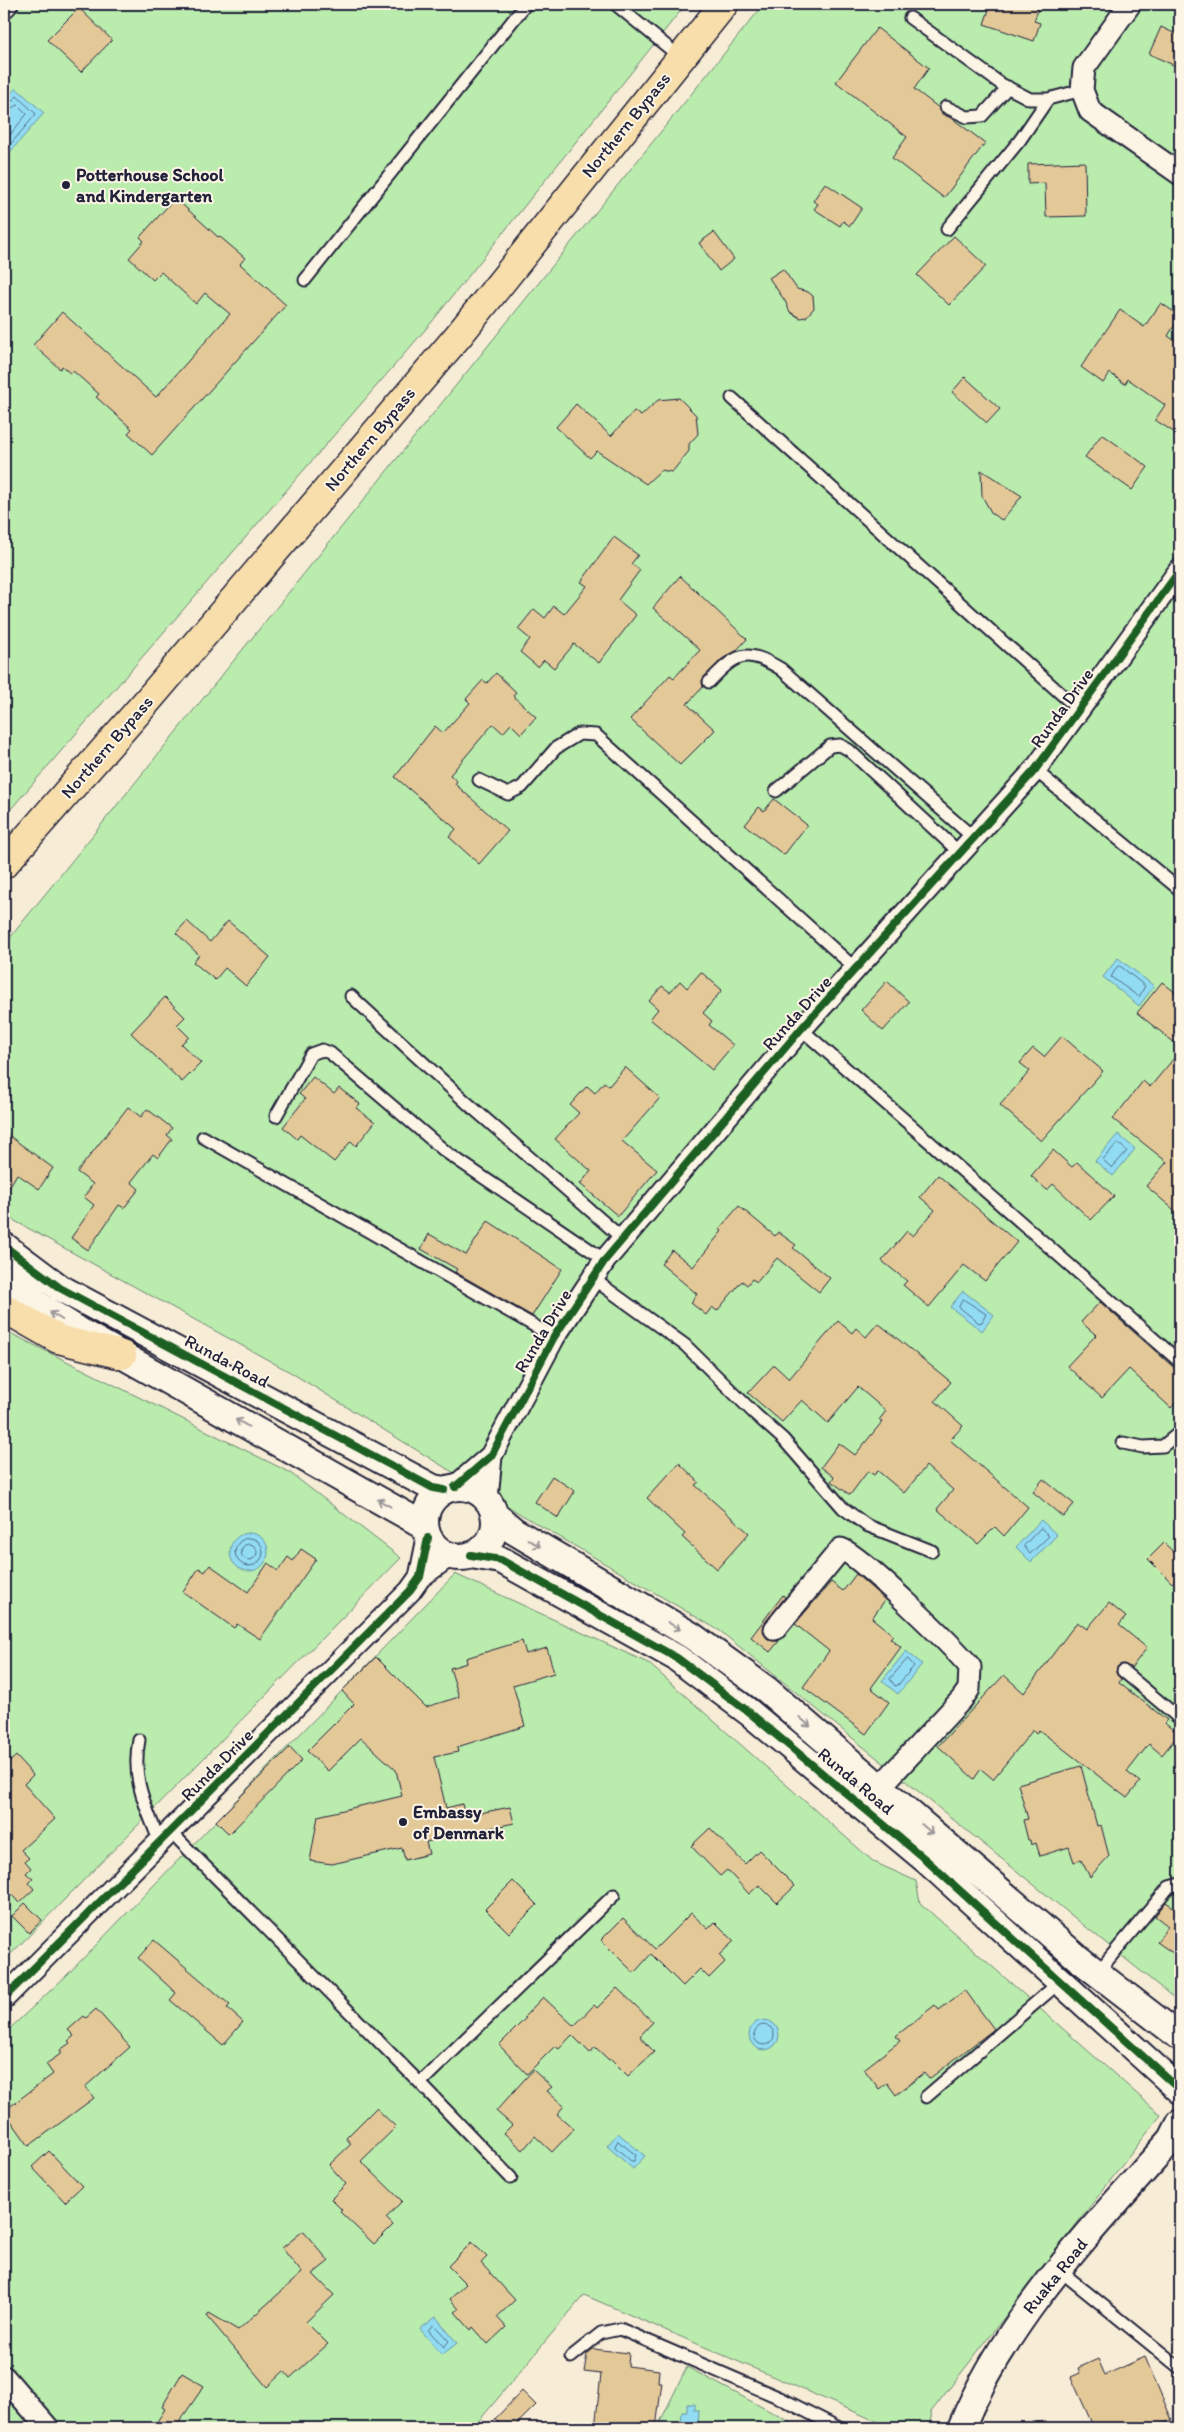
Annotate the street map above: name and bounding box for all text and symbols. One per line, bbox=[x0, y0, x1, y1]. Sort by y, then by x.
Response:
street label: Northern Bypass bbox=[577, 68, 675, 182]
place label: Potterhouse School and Kindergarten bbox=[76, 164, 225, 207]
marker: Potterhouse School and Kindergarten bbox=[60, 179, 72, 191]
street label: Northern Bypass bbox=[320, 382, 420, 496]
street label: Runda Drive bbox=[1026, 664, 1098, 752]
street label: Northern Bypass bbox=[56, 691, 158, 803]
street label: Runda Drive bbox=[758, 971, 836, 1055]
street label: Runda Drive bbox=[509, 1285, 577, 1377]
one-way arrow bbox=[49, 1311, 63, 1321]
street label: Runda Road bbox=[181, 1329, 273, 1393]
one-way arrow bbox=[235, 1418, 250, 1428]
one-way arrow bbox=[377, 1497, 391, 1507]
one-way arrow bbox=[527, 1539, 541, 1549]
one-way arrow bbox=[667, 1621, 681, 1631]
one-way arrow bbox=[798, 1716, 811, 1728]
street label: Runda Drive bbox=[176, 1724, 258, 1806]
street label: Runda Road bbox=[813, 1743, 899, 1819]
place label: Embassy of Denmark bbox=[413, 1801, 505, 1844]
marker: Embassy of Denmark bbox=[397, 1816, 409, 1828]
one-way arrow bbox=[921, 1823, 934, 1834]
street label: Ruaka Road bbox=[1018, 2233, 1092, 2318]

